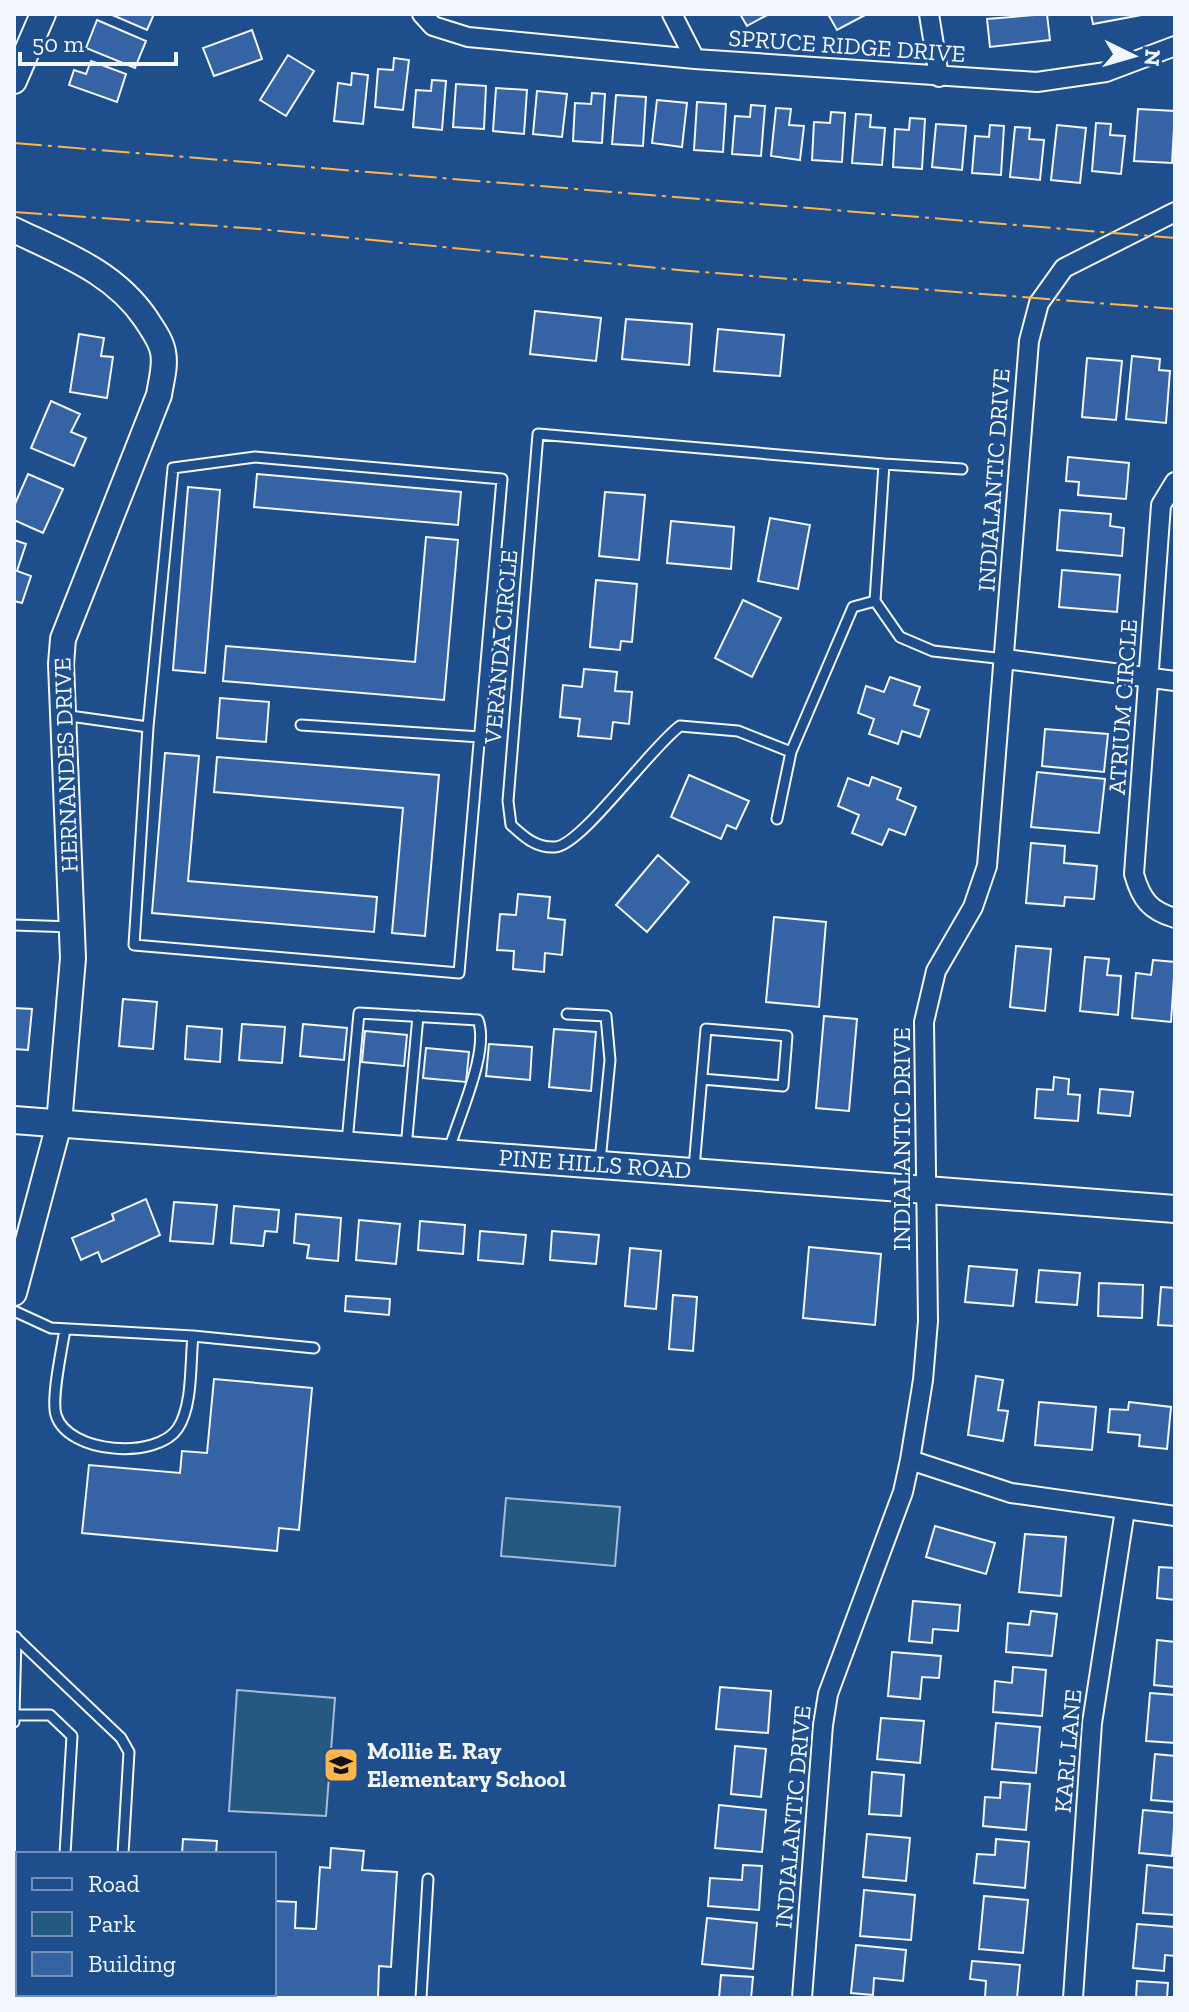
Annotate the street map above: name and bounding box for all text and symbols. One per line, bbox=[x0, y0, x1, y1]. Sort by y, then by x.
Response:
scale bar bbox=[20, 16, 176, 66]
north arrow bbox=[1093, 16, 1173, 96]
street label: SPRUCE RIDGE DRIVE bbox=[728, 23, 966, 68]
text: 50 m bbox=[32, 29, 85, 58]
text: N bbox=[1138, 48, 1167, 67]
street label: INDIALANTIC DRIVE bbox=[971, 367, 1016, 593]
street label: VERANDA CIRCLE bbox=[477, 549, 523, 746]
street label: ATRIUM CIRCLE bbox=[1102, 618, 1143, 796]
street label: HERNANDES DRIVE bbox=[47, 657, 84, 873]
street label: INDIALANTIC DRIVE bbox=[887, 1027, 916, 1251]
street label: PINE HILLS ROAD bbox=[498, 1142, 692, 1185]
street label: KARL LANE bbox=[1048, 1688, 1087, 1814]
street label: INDIALANTIC DRIVE bbox=[768, 1704, 817, 1930]
place label: Mollie E. Ray Elementary School bbox=[367, 1736, 566, 1793]
school or university icon: Mollie E. Ray Elementary School bbox=[322, 1746, 360, 1784]
legend bbox=[16, 1852, 276, 1996]
text: Road bbox=[88, 1869, 140, 1898]
text: Park bbox=[88, 1909, 136, 1938]
text: Building bbox=[88, 1949, 176, 1978]

